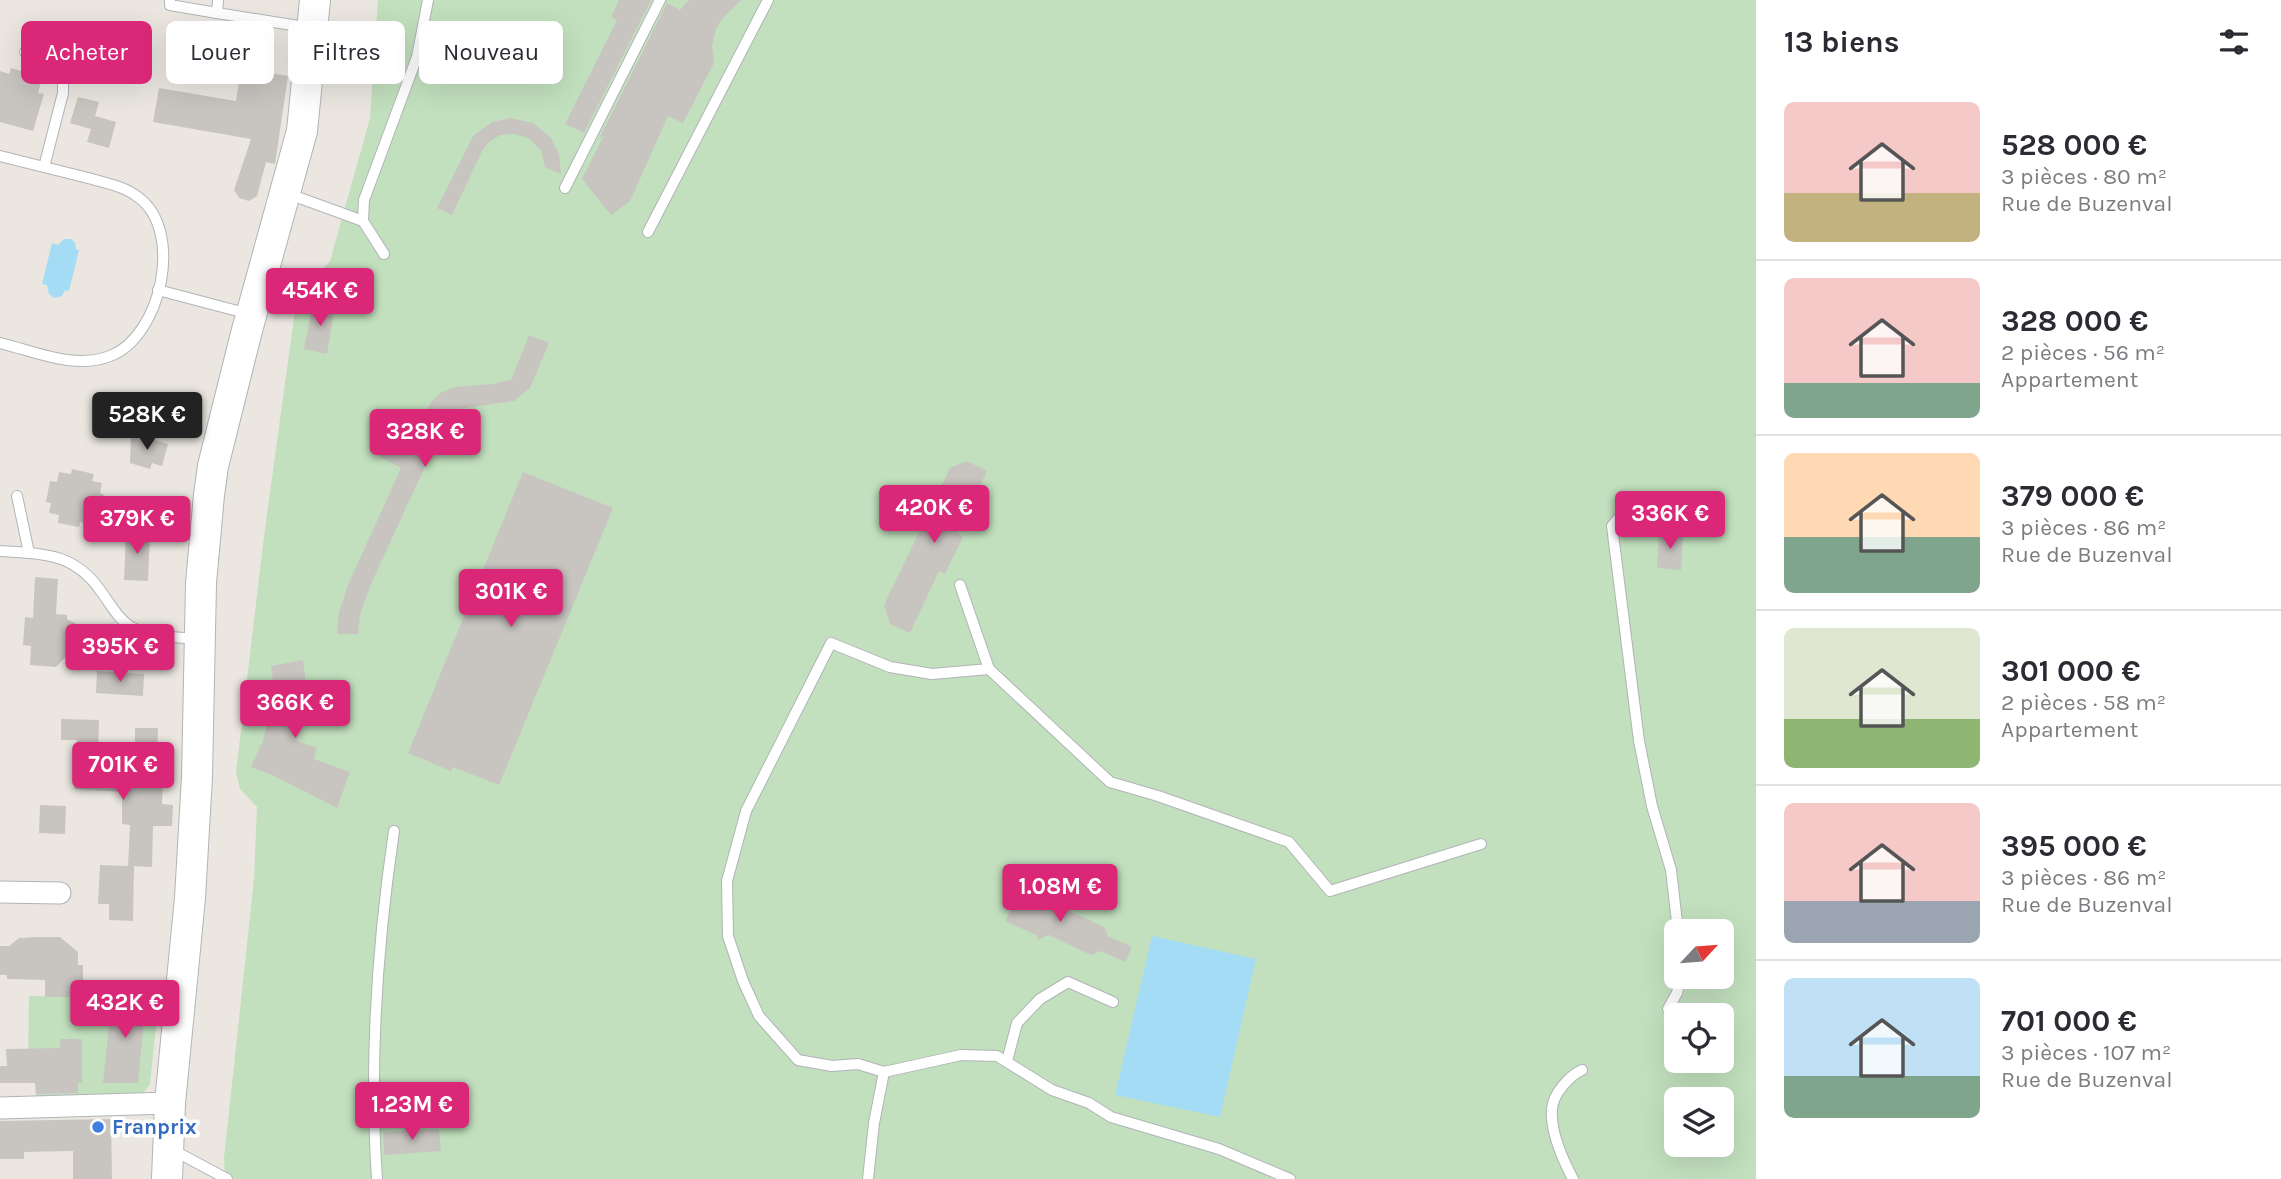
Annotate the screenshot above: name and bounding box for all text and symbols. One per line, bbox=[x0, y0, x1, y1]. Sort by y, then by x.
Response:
chip: Acheter bbox=[21, 21, 152, 84]
chip: Louer bbox=[166, 21, 274, 84]
chip: Filtres bbox=[288, 21, 405, 84]
chip: Nouveau bbox=[419, 21, 563, 84]
icon: filters bbox=[2215, 23, 2253, 61]
text: 13 biens bbox=[1784, 24, 1900, 60]
text: 528 000 € bbox=[2001, 127, 2147, 163]
icon: home bbox=[1840, 130, 1924, 214]
text: 3 pièces · 80 m² bbox=[2001, 163, 2167, 190]
text: Rue de Buzenval bbox=[2001, 190, 2173, 217]
pin: 454K € bbox=[263, 268, 377, 328]
text: 454K € bbox=[282, 277, 358, 304]
text: 328 000 € bbox=[2001, 303, 2148, 339]
icon: home bbox=[1840, 306, 1924, 390]
text: 2 pièces · 56 m² bbox=[2001, 339, 2165, 366]
text: Appartement bbox=[2001, 366, 2138, 393]
pin: 528K € bbox=[90, 392, 204, 452]
text: 528K € bbox=[108, 401, 186, 428]
pin: 328K € bbox=[368, 410, 482, 469]
text: 328K € bbox=[386, 418, 464, 445]
text: 379 000 € bbox=[2001, 478, 2144, 514]
icon: home bbox=[1840, 481, 1924, 565]
pin: 420K € bbox=[877, 486, 991, 545]
pin: 336K € bbox=[1613, 491, 1727, 551]
text: 420K € bbox=[895, 494, 973, 521]
pin: 379K € bbox=[80, 496, 194, 556]
text: 336K € bbox=[1631, 500, 1709, 527]
text: 379K € bbox=[99, 505, 175, 532]
text: 3 pièces · 86 m² bbox=[2001, 514, 2166, 541]
text: Rue de Buzenval bbox=[2001, 541, 2173, 568]
pin: 301K € bbox=[454, 570, 568, 629]
text: 301K € bbox=[475, 578, 547, 605]
pin: 395K € bbox=[63, 624, 177, 684]
text: 395K € bbox=[81, 633, 159, 660]
text: 301 000 € bbox=[2001, 653, 2140, 689]
icon: home bbox=[1840, 656, 1924, 740]
pin: 366K € bbox=[238, 680, 352, 740]
text: 366K € bbox=[256, 689, 334, 716]
text: 2 pièces · 58 m² bbox=[2001, 689, 2166, 716]
text: Appartement bbox=[2001, 716, 2138, 743]
pin: 701K € bbox=[66, 742, 180, 802]
text: 701K € bbox=[88, 751, 158, 778]
text: 395 000 € bbox=[2001, 828, 2147, 864]
icon: home bbox=[1840, 831, 1924, 915]
pin: 1.08M € bbox=[995, 864, 1125, 924]
text: 3 pièces · 86 m² bbox=[2001, 864, 2166, 891]
text: 1.08M € bbox=[1018, 873, 1102, 900]
text: Rue de Buzenval bbox=[2001, 891, 2173, 918]
north arrow bbox=[1664, 919, 1734, 989]
map controls bbox=[1664, 919, 1734, 1157]
pin: 432K € bbox=[68, 981, 182, 1040]
text: 432K € bbox=[86, 989, 164, 1016]
button: locate bbox=[1664, 1003, 1734, 1073]
text: 701 000 € bbox=[2001, 1003, 2137, 1039]
icon: home bbox=[1840, 1006, 1924, 1090]
text: 3 pièces · 107 m² bbox=[2001, 1039, 2171, 1066]
text: Rue de Buzenval bbox=[2001, 1066, 2173, 1093]
pin: 1.23M € bbox=[347, 1082, 477, 1142]
button: layers bbox=[1664, 1087, 1734, 1157]
text: 1.23M € bbox=[371, 1091, 453, 1118]
place label: Franprix bbox=[112, 1115, 197, 1139]
marker: Franprix bbox=[90, 1119, 106, 1135]

